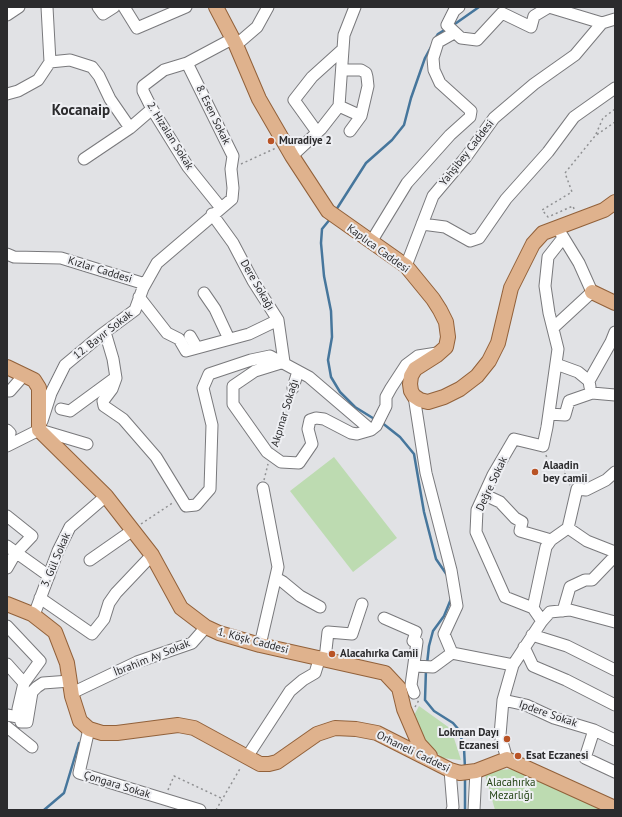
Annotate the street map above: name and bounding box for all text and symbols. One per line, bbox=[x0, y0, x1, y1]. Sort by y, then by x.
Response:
street label: 8. Esen Sokak bbox=[193, 83, 233, 147]
street label: 2. Hızalan Sokak bbox=[144, 100, 196, 172]
district label: Kocanaip bbox=[52, 102, 110, 120]
street label: Yahşibey Caddesi bbox=[437, 117, 497, 189]
place label: Muradiye 2 bbox=[279, 134, 332, 148]
marker: Muradiye 2 bbox=[266, 136, 276, 146]
street label: Kaplıca Caddesi bbox=[344, 222, 412, 276]
street label: Kızlar Caddesi bbox=[66, 254, 134, 286]
street label: Dere Sokağı bbox=[237, 257, 277, 313]
street label: 12. Bayır Sokak bbox=[71, 308, 135, 362]
street label: Akpınar Sokağı bbox=[268, 378, 302, 448]
street label: Değre Sokak bbox=[474, 455, 510, 513]
place label: Alaadin bey camii bbox=[543, 459, 587, 485]
marker: Alaadin bey camii bbox=[530, 467, 540, 477]
street label: 3. Gül Sokak bbox=[39, 531, 73, 589]
street label: 1. Köşk Caddesi bbox=[216, 625, 290, 657]
street label: İbrahim Ay Sokak bbox=[112, 637, 192, 679]
place label: Alacahırka Camii bbox=[340, 647, 418, 661]
marker: Alacahırka Camii bbox=[327, 649, 337, 659]
street label: Ipdere Sokak bbox=[517, 698, 579, 730]
place label: Lokman Dayı Eczanesi bbox=[439, 726, 499, 752]
street label: Orhaneli Caddesi bbox=[374, 729, 452, 775]
marker: Lokman Dayı Eczanesi bbox=[502, 734, 512, 744]
place label: Esat Eczanesi bbox=[526, 749, 589, 763]
marker: Esat Eczanesi bbox=[513, 751, 523, 761]
street label: Çongara Sokak bbox=[82, 769, 152, 801]
park label: Alacahırka Mezarlığı bbox=[487, 776, 535, 802]

